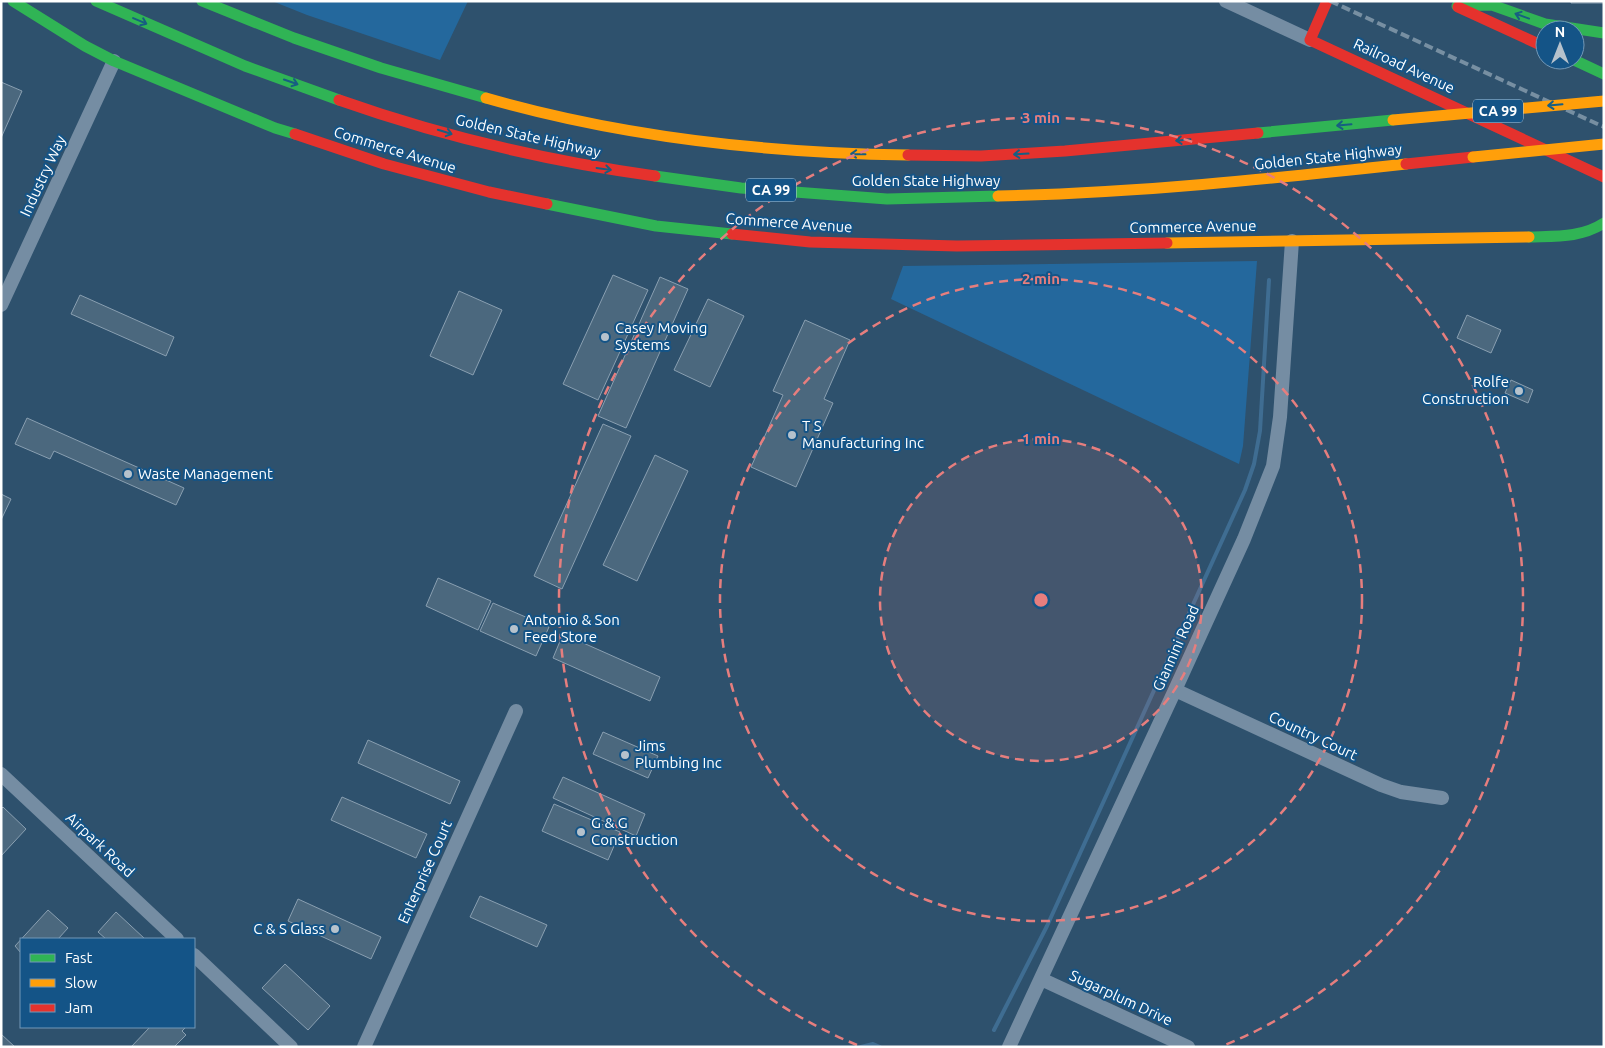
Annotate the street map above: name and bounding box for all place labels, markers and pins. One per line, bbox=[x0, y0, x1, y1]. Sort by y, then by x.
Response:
place label: Casey Moving Systems bbox=[615, 319, 707, 353]
marker: Casey Moving Systems bbox=[599, 331, 611, 343]
place label: Rolfe Construction bbox=[1422, 373, 1509, 407]
marker: Rolfe Construction bbox=[1513, 385, 1525, 397]
place label: T S Manufacturing Inc bbox=[802, 417, 924, 451]
marker: T S Manufacturing Inc bbox=[786, 429, 798, 441]
place label: Waste Management bbox=[138, 465, 273, 482]
marker: Waste Management bbox=[122, 468, 134, 480]
centre of rings bbox=[1032, 591, 1050, 609]
place label: Antonio & Son Feed Store bbox=[524, 611, 620, 645]
marker: Antonio & Son Feed Store bbox=[508, 623, 520, 635]
place label: Jims Plumbing Inc bbox=[635, 737, 722, 771]
marker: Jims Plumbing Inc bbox=[619, 749, 631, 761]
place label: G & G Construction bbox=[591, 814, 678, 848]
marker: G & G Construction bbox=[575, 826, 587, 838]
place label: C & S Glass bbox=[253, 920, 325, 937]
marker: C & S Glass bbox=[329, 923, 341, 935]

